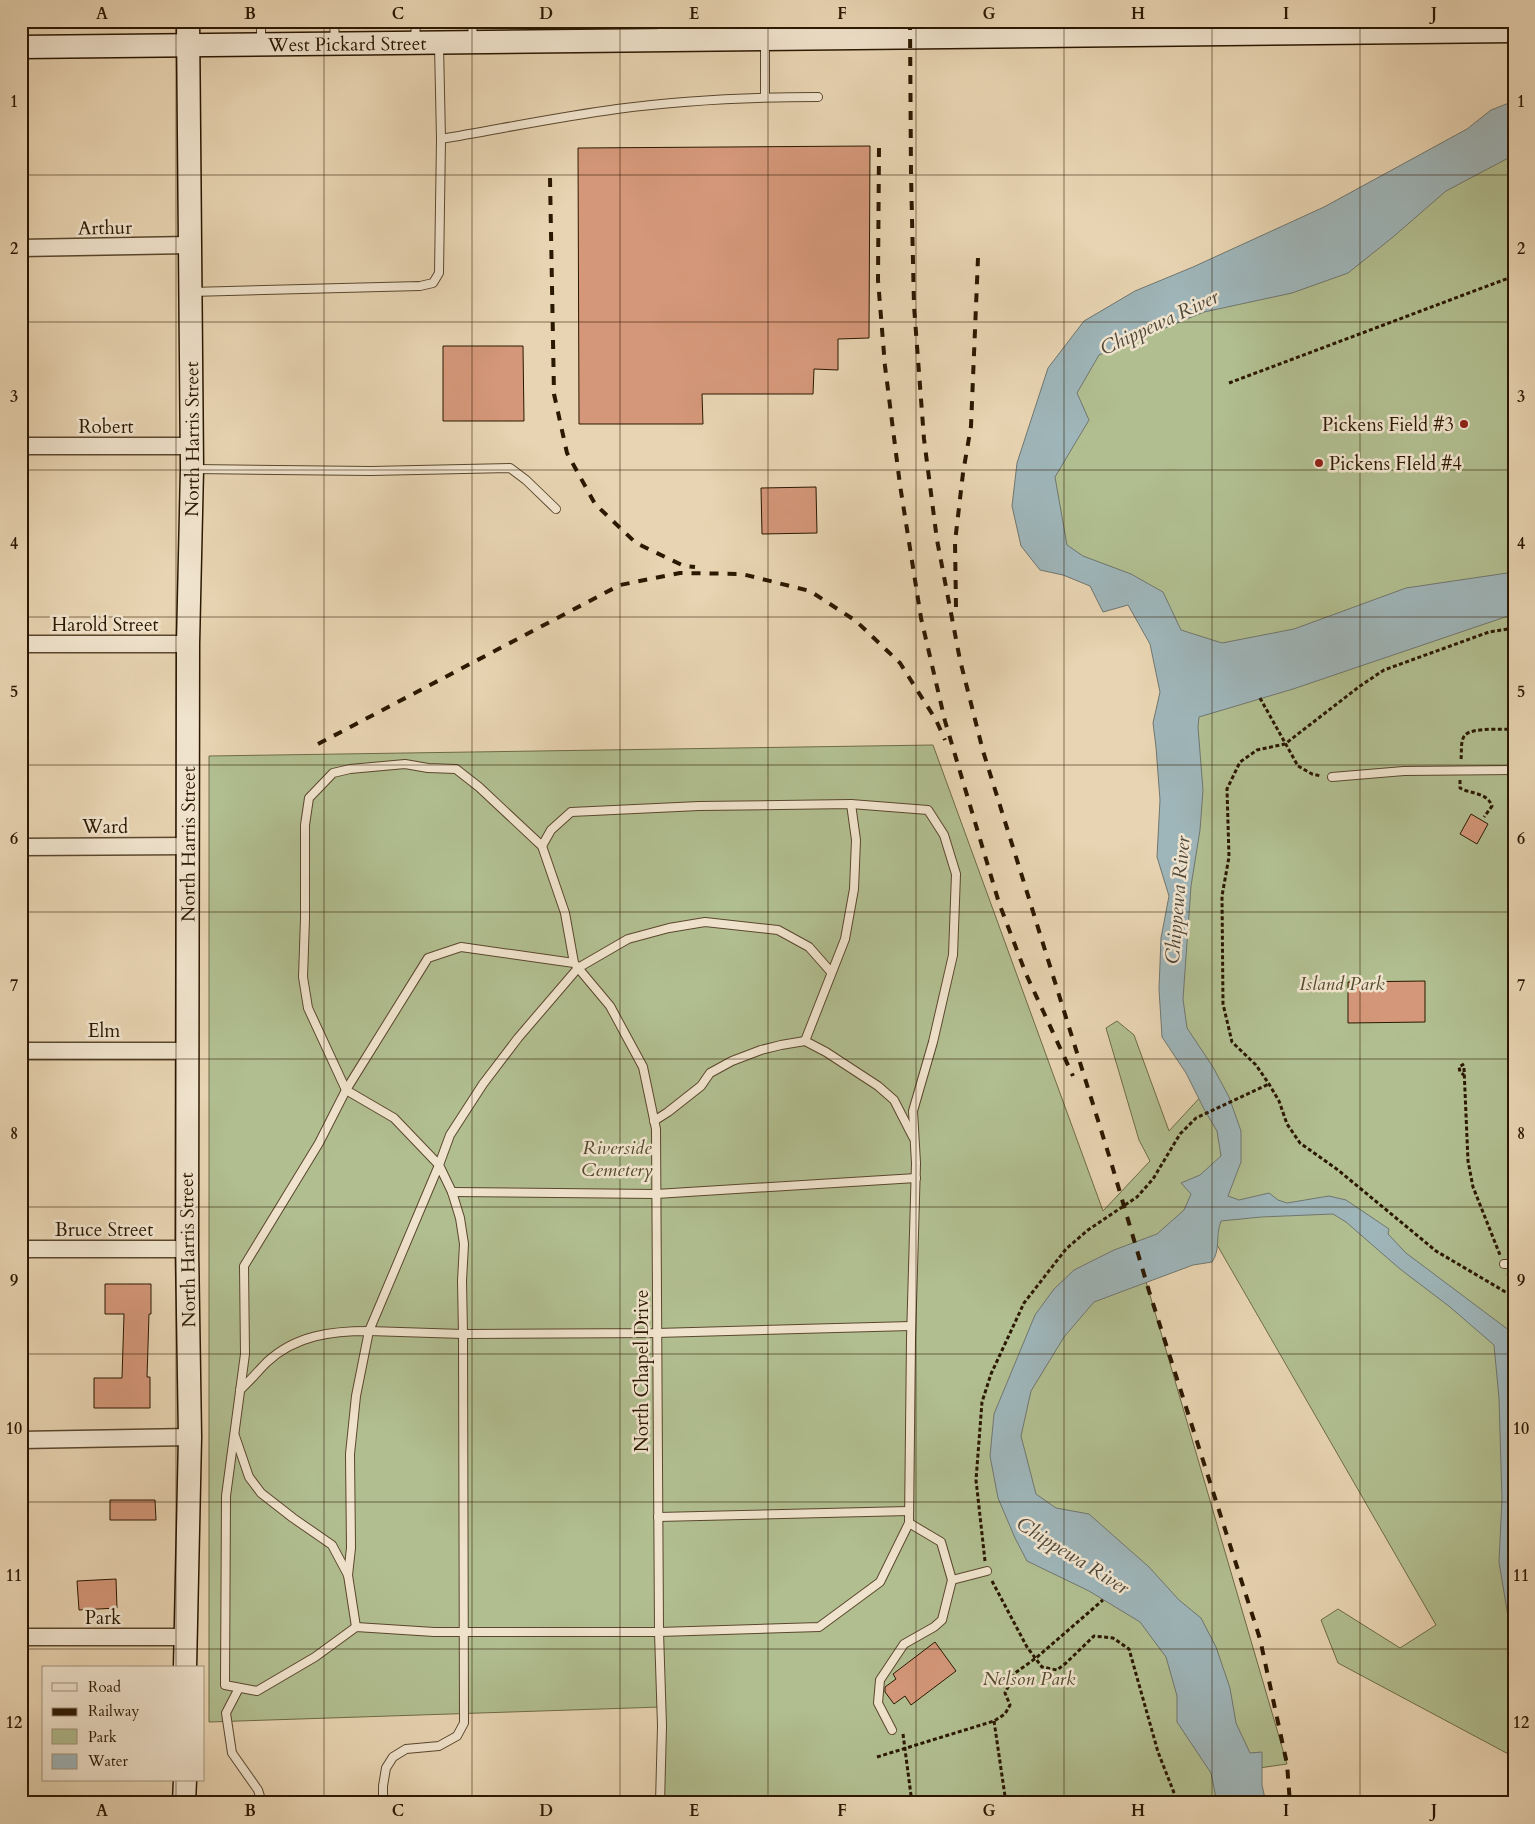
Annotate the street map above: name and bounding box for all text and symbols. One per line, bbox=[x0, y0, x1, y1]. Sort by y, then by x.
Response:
text: A bbox=[96, 3, 108, 25]
text: B bbox=[244, 3, 256, 25]
text: C bbox=[392, 3, 404, 25]
text: D bbox=[539, 3, 553, 25]
text: E bbox=[689, 3, 699, 25]
text: F bbox=[837, 3, 847, 25]
text: G bbox=[982, 3, 996, 25]
text: H bbox=[1131, 3, 1145, 25]
text: I bbox=[1283, 3, 1289, 25]
text: J bbox=[1429, 3, 1437, 25]
street label: West Pickard Street bbox=[266, 31, 426, 58]
text: 1 bbox=[10, 91, 18, 113]
text: 1 bbox=[1517, 91, 1525, 113]
street label: Arthur bbox=[78, 215, 132, 241]
text: 2 bbox=[10, 238, 18, 260]
text: 2 bbox=[1517, 238, 1525, 260]
water label: Chippewa River bbox=[1095, 283, 1224, 362]
street label: North Harris Street bbox=[179, 361, 206, 517]
text: 3 bbox=[10, 386, 18, 408]
text: 3 bbox=[1517, 386, 1525, 408]
place label: Pickens Field #3 bbox=[1322, 412, 1454, 438]
street label: Robert bbox=[78, 414, 134, 440]
marker: Pickens Field #3 bbox=[1458, 418, 1470, 430]
place label: Pickens FIeld #4 bbox=[1329, 451, 1462, 477]
marker: Pickens FIeld #4 bbox=[1313, 457, 1325, 469]
text: 4 bbox=[10, 533, 18, 555]
text: 4 bbox=[1517, 533, 1525, 555]
street label: Harold Street bbox=[51, 612, 159, 638]
text: 5 bbox=[10, 681, 18, 703]
text: 5 bbox=[1517, 681, 1525, 703]
street label: North Harris Street bbox=[176, 766, 202, 922]
street label: Ward bbox=[81, 814, 128, 840]
text: 6 bbox=[10, 828, 18, 850]
text: 6 bbox=[1517, 828, 1525, 850]
water label: Chippewa River bbox=[1158, 834, 1197, 965]
park label: Island Park bbox=[1299, 971, 1385, 997]
text: 7 bbox=[10, 975, 18, 997]
text: 7 bbox=[1517, 975, 1525, 997]
street label: Elm bbox=[88, 1018, 121, 1044]
text: 8 bbox=[10, 1123, 18, 1145]
text: 8 bbox=[1517, 1123, 1525, 1145]
park label: Riverside Cemetery bbox=[581, 1135, 653, 1183]
street label: North Harris Street bbox=[174, 1172, 202, 1328]
street label: Bruce Street bbox=[55, 1217, 153, 1243]
text: 9 bbox=[10, 1270, 18, 1292]
text: 9 bbox=[1517, 1270, 1525, 1292]
street label: North Chapel Drive bbox=[629, 1290, 655, 1452]
text: 10 bbox=[6, 1418, 22, 1440]
text: 10 bbox=[1513, 1418, 1529, 1440]
water label: Chippewa River bbox=[1011, 1510, 1135, 1602]
text: 11 bbox=[6, 1565, 22, 1587]
text: 11 bbox=[1513, 1565, 1529, 1587]
street label: Park bbox=[85, 1605, 122, 1631]
legend bbox=[42, 1666, 205, 1782]
park label: Nelson Park bbox=[983, 1666, 1076, 1692]
text: Road bbox=[88, 1677, 121, 1697]
text: Railway bbox=[88, 1701, 139, 1721]
text: 12 bbox=[6, 1712, 22, 1734]
text: 12 bbox=[1513, 1712, 1529, 1734]
text: Park bbox=[88, 1727, 117, 1747]
text: Water bbox=[87, 1751, 129, 1771]
text: A bbox=[96, 1800, 108, 1822]
text: B bbox=[244, 1800, 256, 1822]
text: C bbox=[392, 1800, 404, 1822]
text: D bbox=[539, 1800, 553, 1822]
text: E bbox=[689, 1800, 699, 1822]
text: F bbox=[837, 1800, 847, 1822]
text: G bbox=[982, 1800, 996, 1822]
text: H bbox=[1131, 1800, 1145, 1822]
text: I bbox=[1283, 1800, 1289, 1822]
text: J bbox=[1429, 1800, 1437, 1822]

